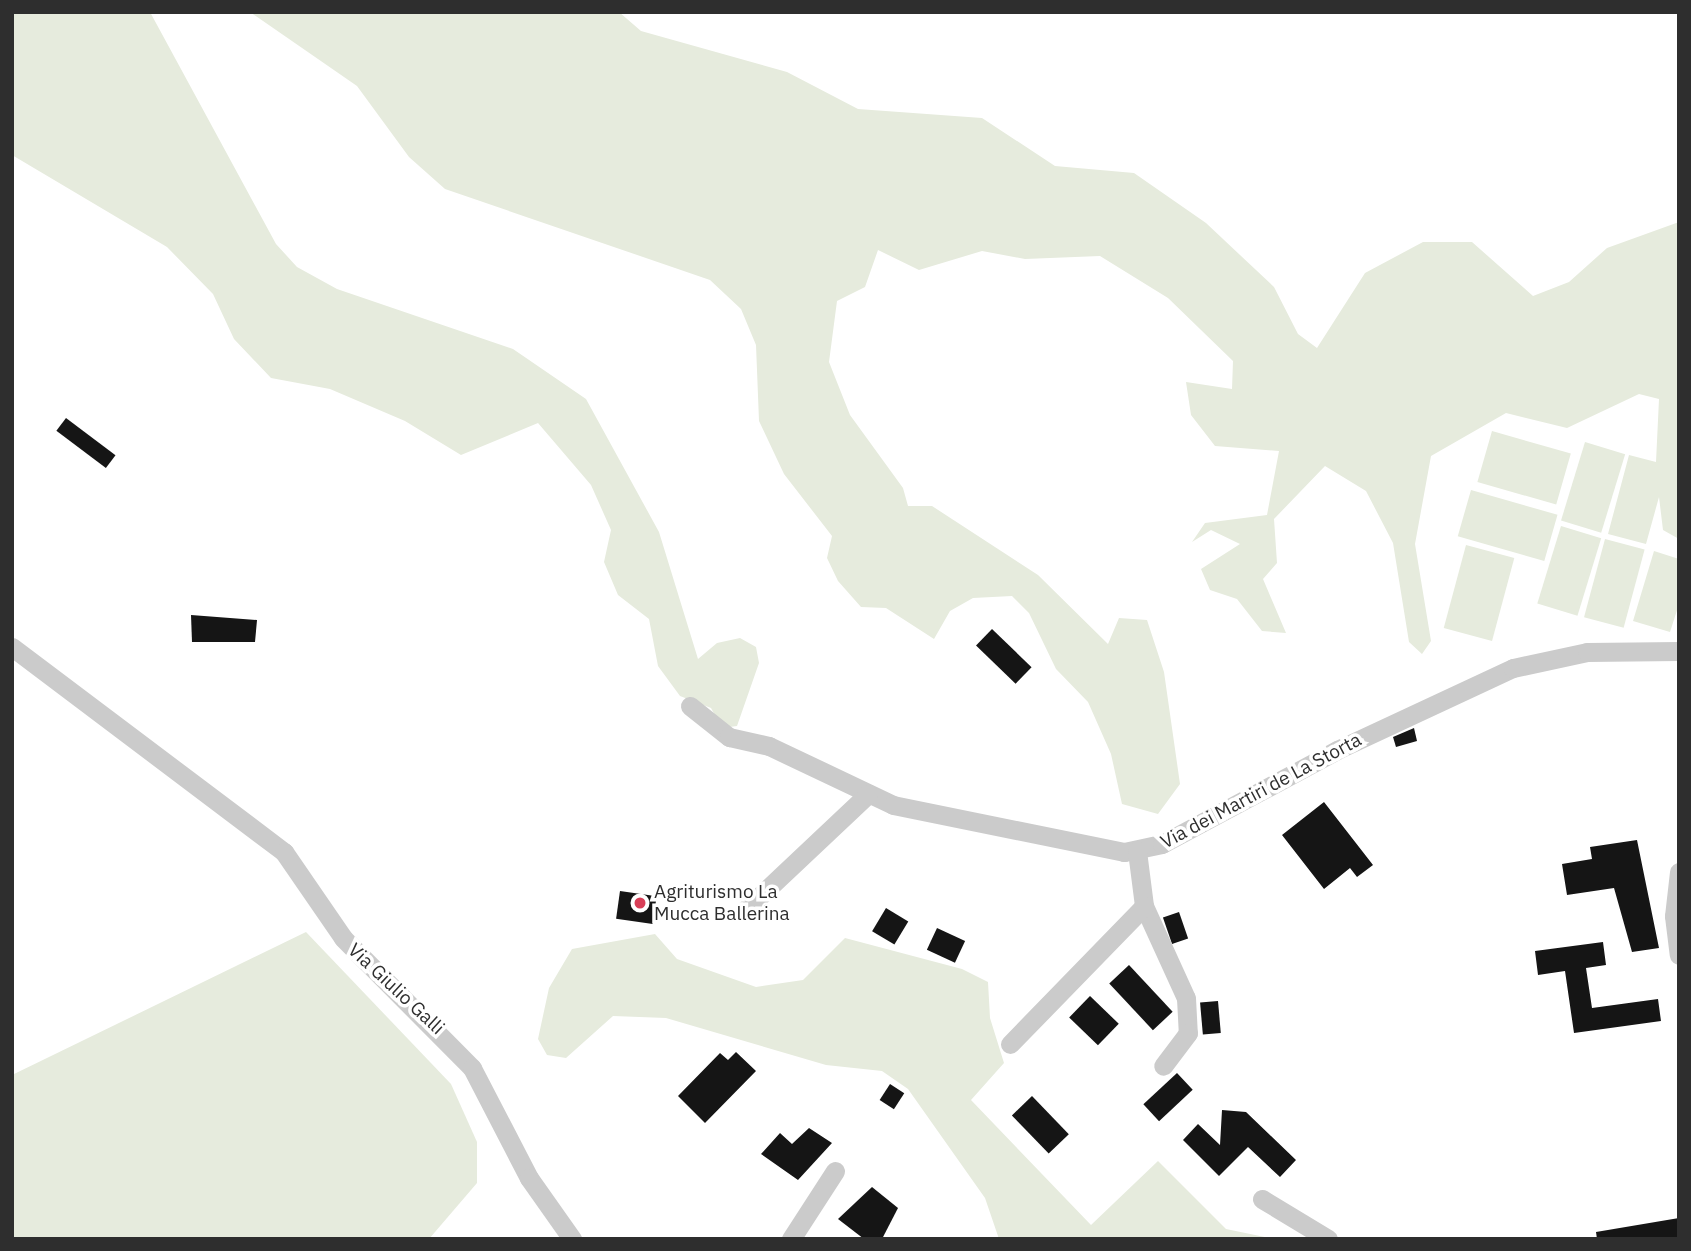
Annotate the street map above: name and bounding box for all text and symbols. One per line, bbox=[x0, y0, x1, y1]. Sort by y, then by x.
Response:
street label: Via dei Martiri de La Storta bbox=[1157, 728, 1365, 854]
place label: Agriturismo La Mucca Ballerina bbox=[654, 881, 790, 925]
marker: Agriturismo La Mucca Ballerina bbox=[632, 895, 648, 911]
street label: Via Giulio Galli bbox=[343, 939, 449, 1039]

